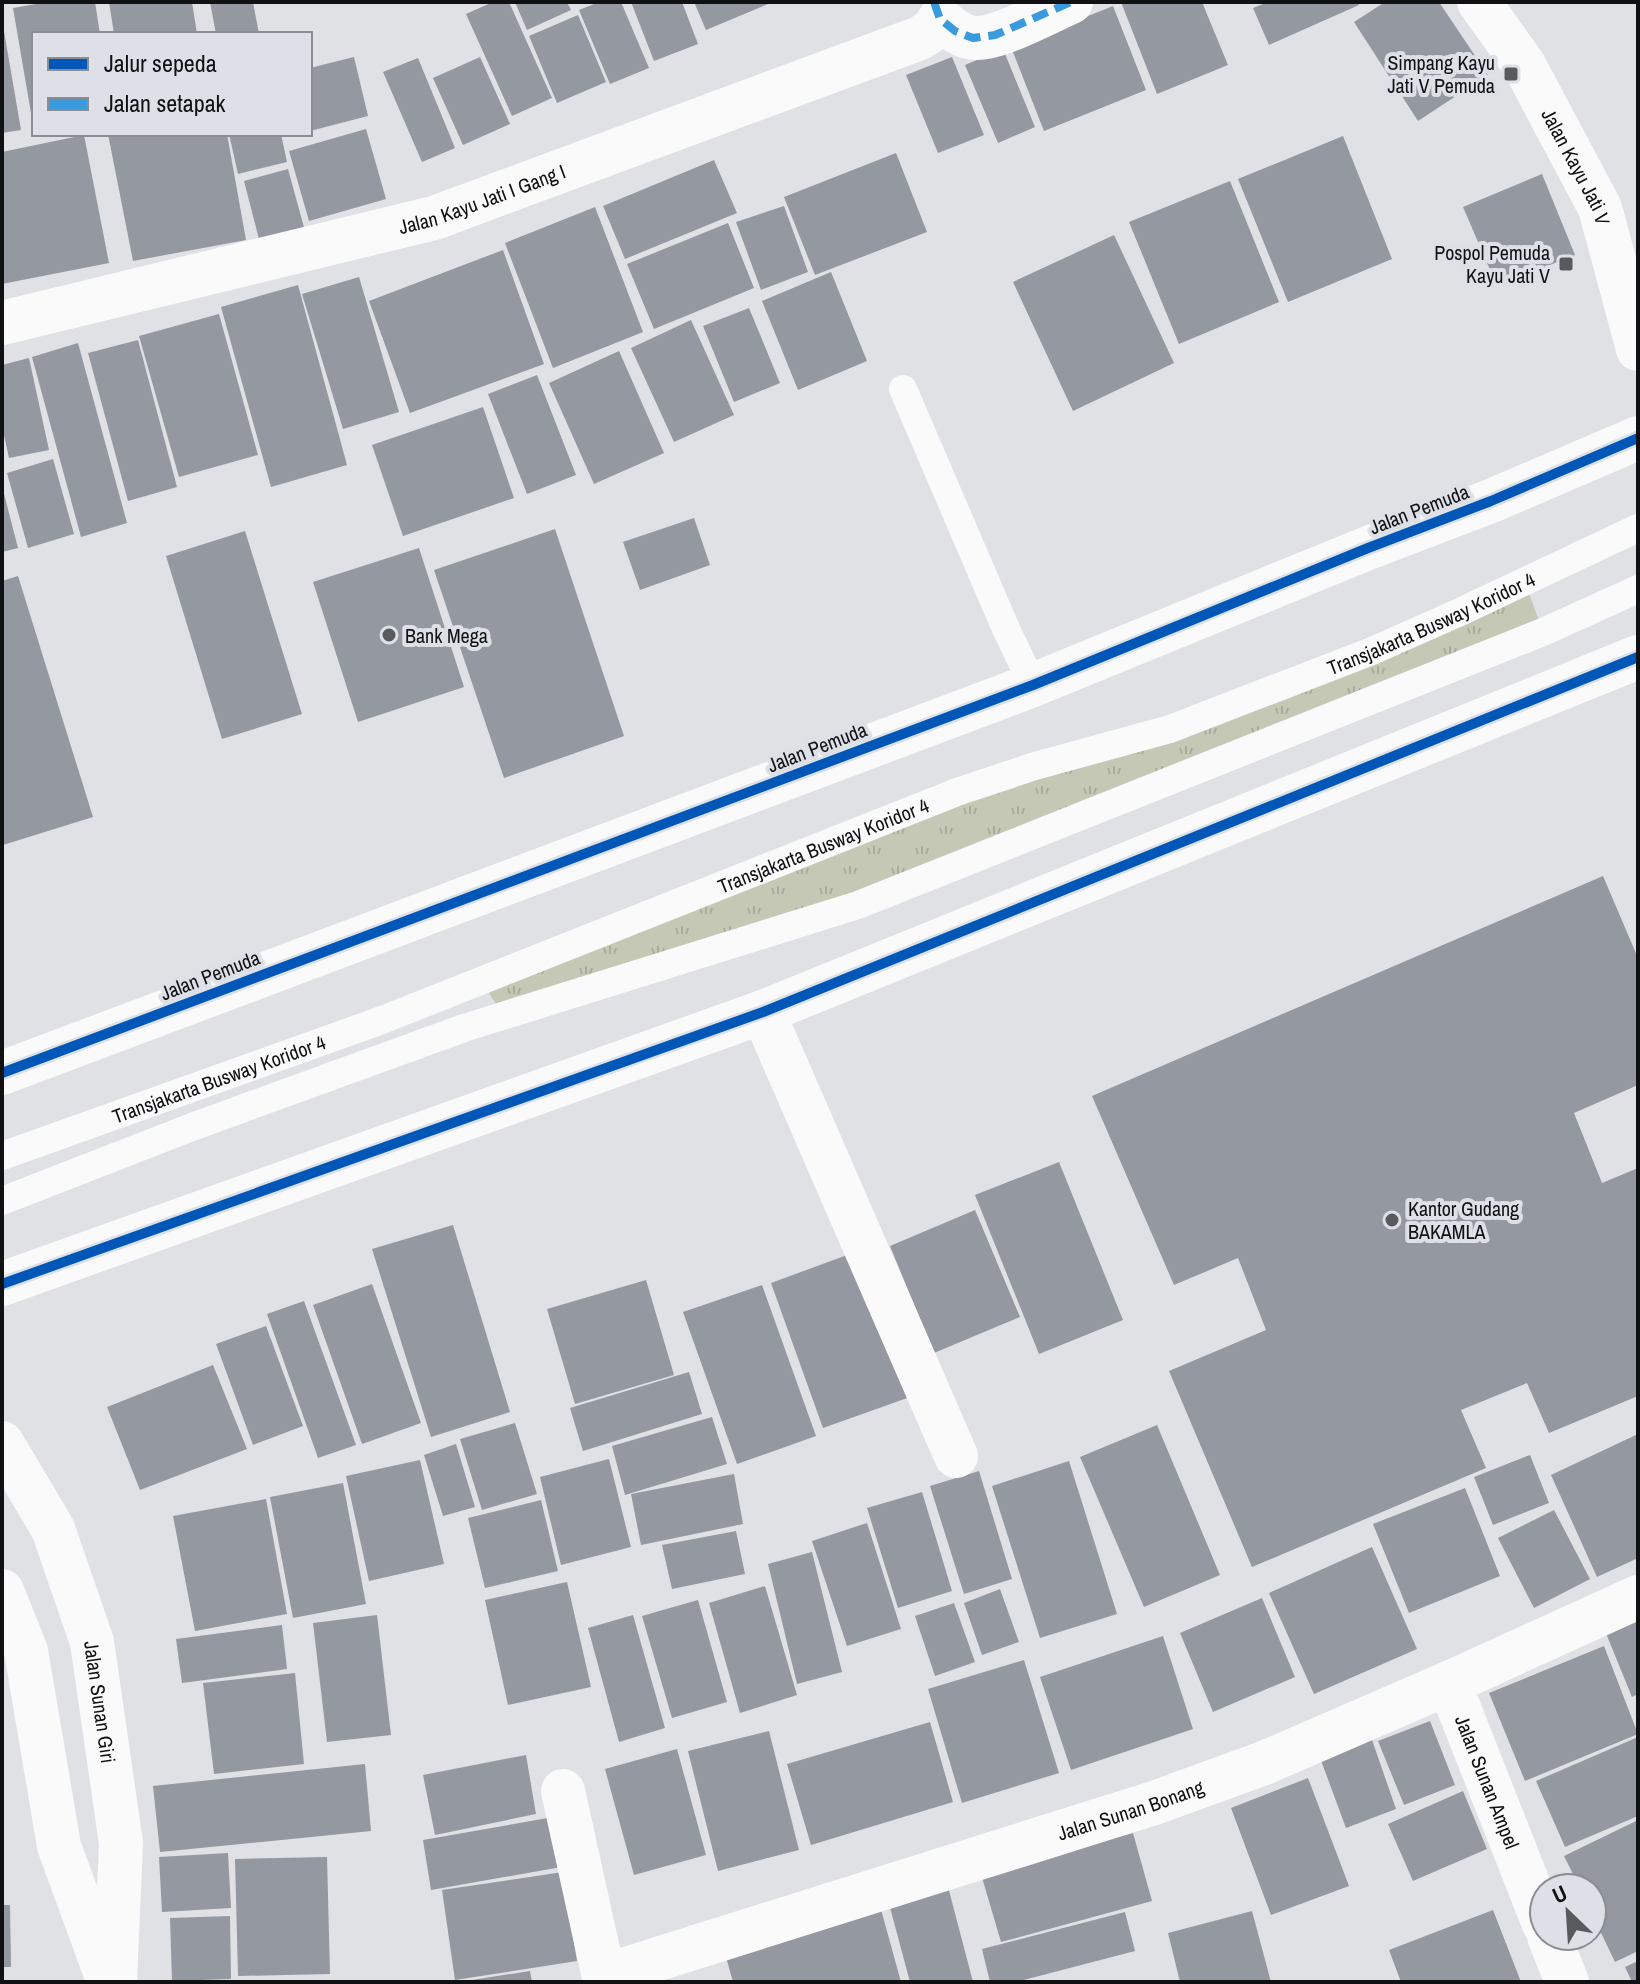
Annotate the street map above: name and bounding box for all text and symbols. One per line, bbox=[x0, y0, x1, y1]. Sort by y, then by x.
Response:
legend bbox=[32, 32, 312, 136]
text: Jalur sepeda bbox=[104, 47, 217, 79]
place label: Simpang Kayu Jati V Pemuda bbox=[1387, 49, 1495, 99]
marker: Simpang Kayu Jati V Pemuda bbox=[1502, 65, 1520, 83]
text: Jalan setapak bbox=[104, 87, 226, 119]
street label: Jalan Kayu Jati V bbox=[1536, 103, 1617, 227]
street label: Jalan Kayu Jati I Gang I bbox=[396, 157, 569, 240]
place label: Pospol Pemuda Kayu Jati V bbox=[1434, 239, 1550, 289]
marker: Pospol Pemuda Kayu Jati V bbox=[1557, 255, 1575, 273]
street label: Jalan Pemuda bbox=[1365, 478, 1473, 540]
street label: Transjakarta Busway Koridor 4 bbox=[1323, 565, 1539, 681]
place label: Bank Mega bbox=[405, 622, 488, 649]
marker: Bank Mega bbox=[380, 626, 398, 644]
street label: Jalan Pemuda bbox=[763, 716, 871, 778]
street label: Transjakarta Busway Koridor 4 bbox=[714, 791, 932, 899]
street label: Jalan Pemuda bbox=[156, 944, 264, 1006]
street label: Transjakarta Busway Koridor 4 bbox=[108, 1028, 329, 1129]
place label: Kantor Gudang BAKAMLA bbox=[1408, 1195, 1519, 1245]
marker: Kantor Gudang BAKAMLA bbox=[1383, 1211, 1401, 1229]
street label: Jalan Sunan Giri bbox=[78, 1639, 123, 1765]
street label: Jalan Sunan Ampel bbox=[1449, 1711, 1526, 1852]
street label: Jalan Sunan Bonang bbox=[1054, 1773, 1207, 1846]
north arrow bbox=[1528, 1872, 1608, 1952]
text: U bbox=[1547, 1878, 1572, 1910]

